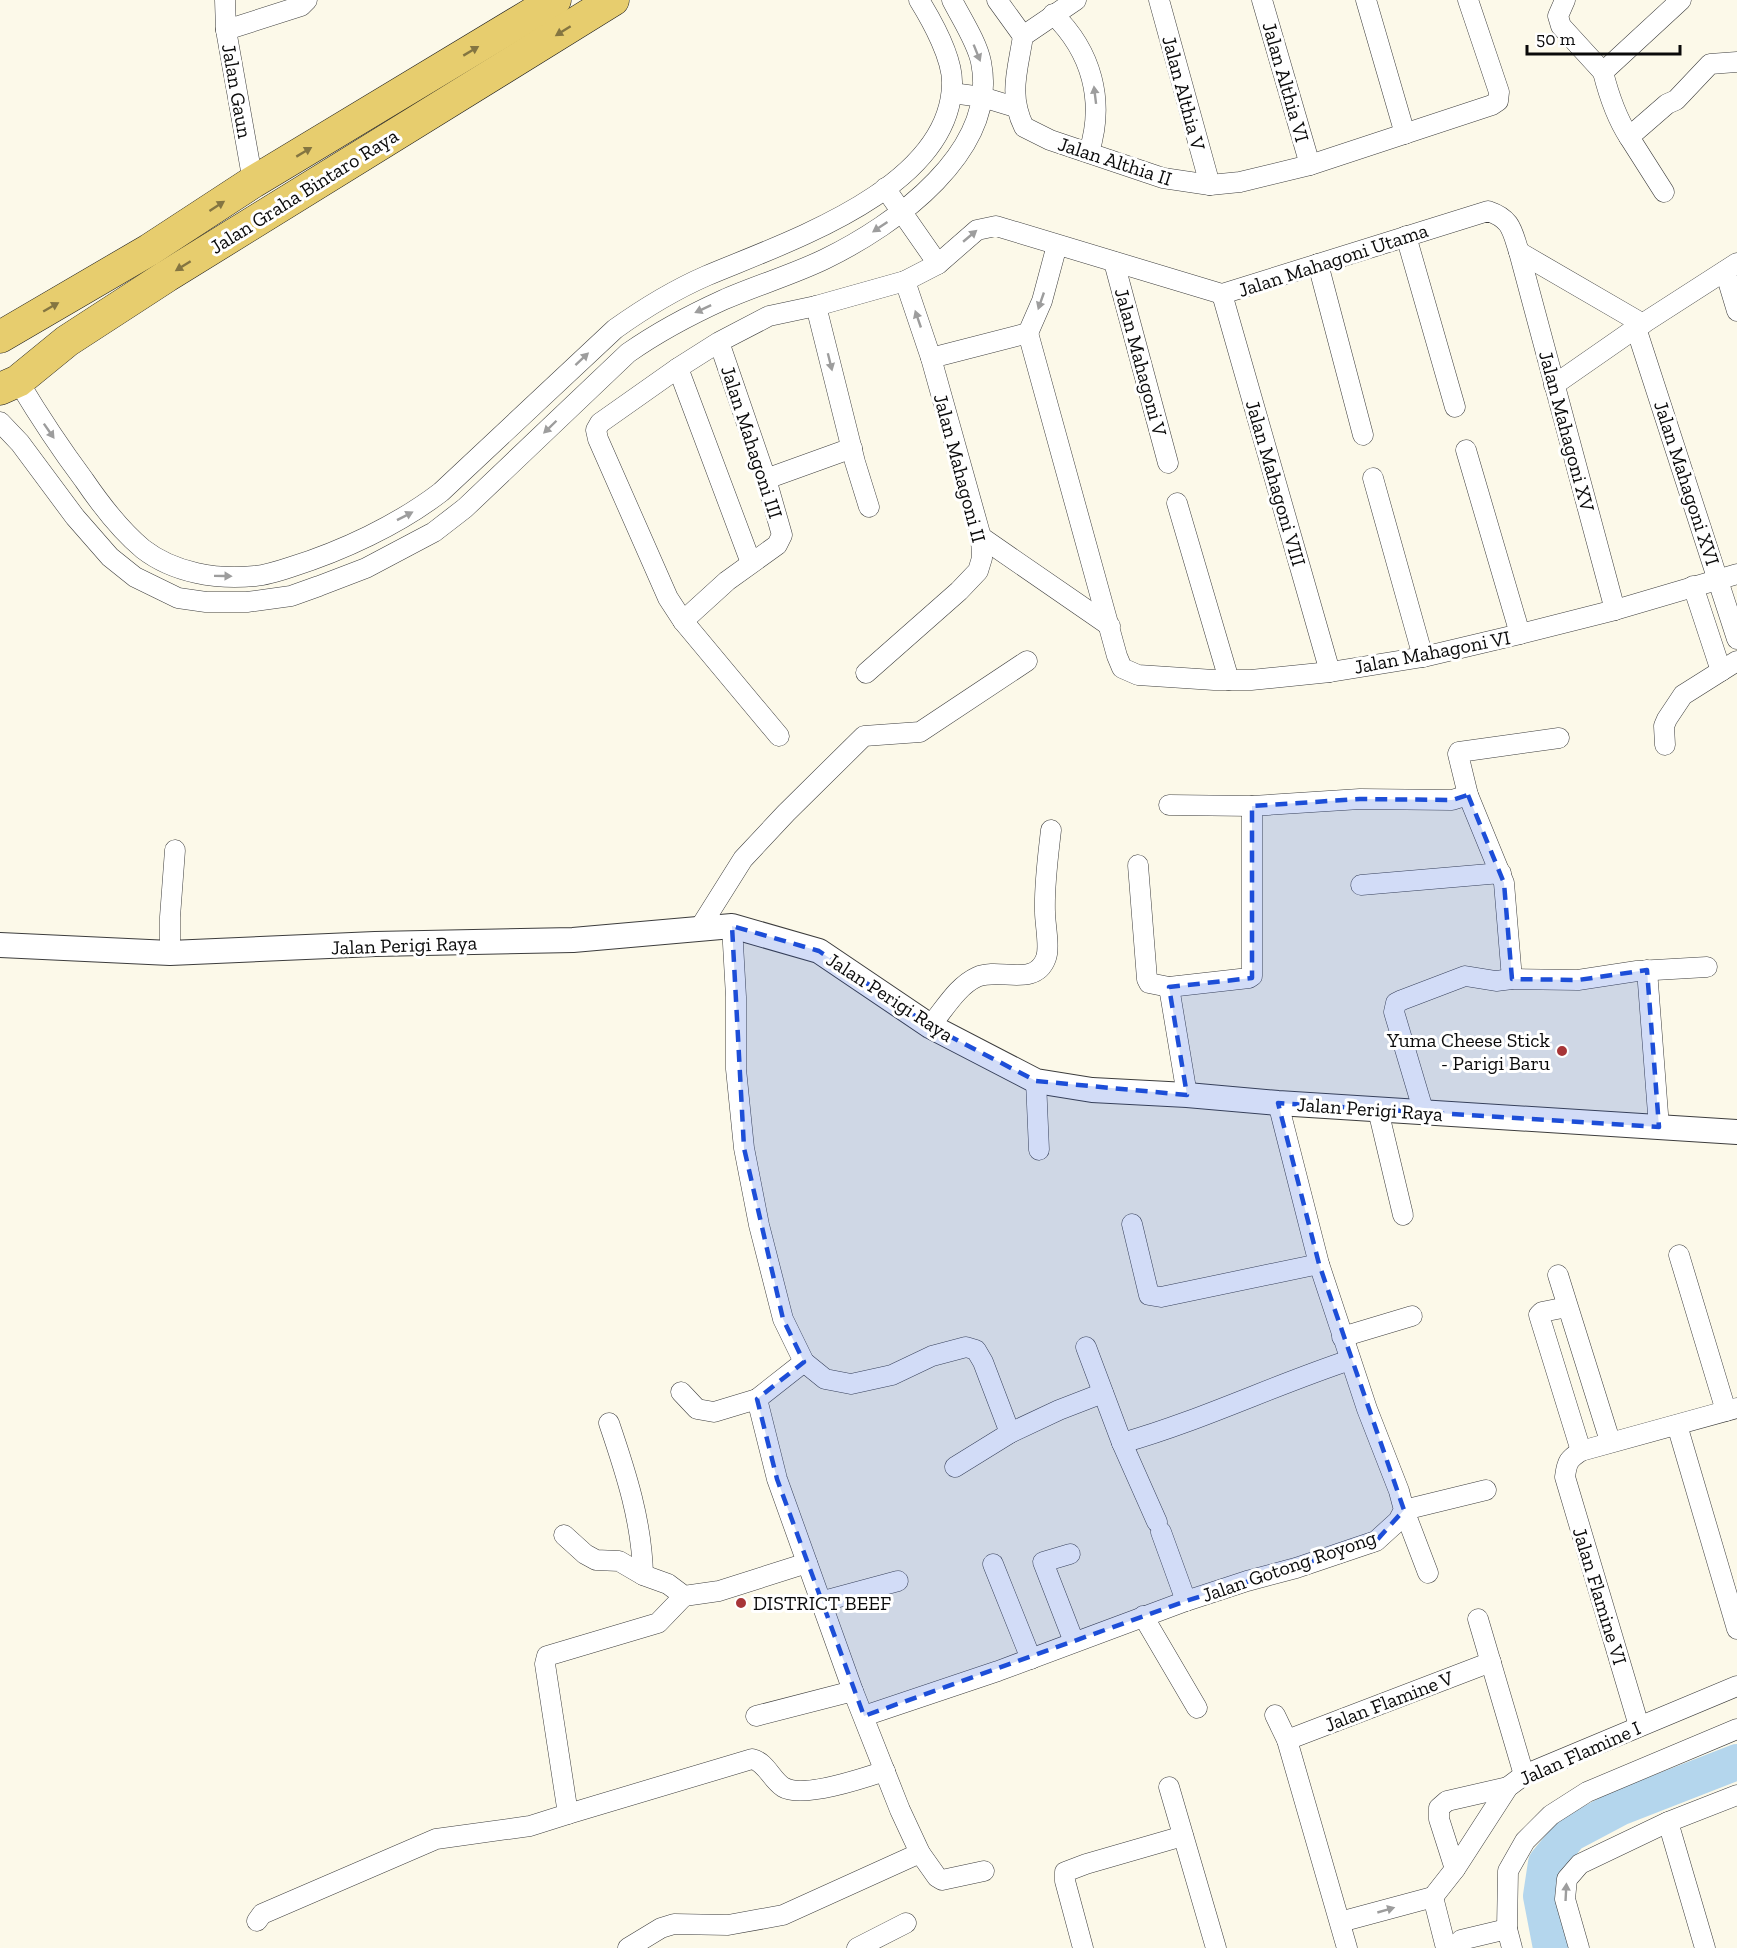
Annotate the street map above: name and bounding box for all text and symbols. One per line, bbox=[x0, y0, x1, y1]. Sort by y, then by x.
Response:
scale bar bbox=[1527, 18, 1680, 56]
street label: Jalan Althia VI bbox=[1257, 19, 1315, 145]
one-way arrow bbox=[555, 25, 571, 36]
text: 50 m bbox=[1536, 28, 1576, 50]
street label: Jalan Althia V bbox=[1157, 33, 1211, 153]
street label: Jalan Gaun bbox=[217, 42, 257, 141]
one-way arrow bbox=[972, 44, 982, 62]
one-way arrow bbox=[463, 46, 480, 56]
one-way arrow bbox=[1090, 85, 1100, 104]
street label: Jalan Graha Bintaro Raya bbox=[205, 123, 403, 259]
street label: Jalan Althia II bbox=[1055, 131, 1175, 191]
one-way arrow bbox=[296, 146, 312, 157]
one-way arrow bbox=[209, 201, 225, 212]
street label: Jalan Mahagoni Utama bbox=[1235, 218, 1431, 302]
one-way arrow bbox=[872, 221, 888, 233]
one-way arrow bbox=[962, 230, 977, 243]
one-way arrow bbox=[175, 260, 191, 271]
street label: Jalan Mahagoni V bbox=[1110, 285, 1172, 439]
one-way arrow bbox=[1036, 292, 1046, 310]
one-way arrow bbox=[43, 302, 59, 313]
one-way arrow bbox=[695, 305, 712, 314]
one-way arrow bbox=[913, 310, 922, 328]
street label: Jalan Mahagoni XV bbox=[1534, 348, 1600, 514]
one-way arrow bbox=[575, 352, 590, 366]
one-way arrow bbox=[825, 353, 835, 372]
street label: Jalan Mahagoni III bbox=[716, 363, 788, 521]
street label: Jalan Mahagoni II bbox=[929, 391, 991, 545]
street label: Jalan Mahagoni VIII bbox=[1241, 397, 1311, 569]
street label: Jalan Mahagoni XVI bbox=[1649, 398, 1725, 568]
one-way arrow bbox=[543, 420, 557, 434]
one-way arrow bbox=[43, 423, 55, 439]
one-way arrow bbox=[397, 511, 414, 520]
one-way arrow bbox=[213, 571, 232, 581]
street label: Jalan Mahagoni VI bbox=[1352, 625, 1512, 679]
street label: Jalan Perigi Raya bbox=[331, 930, 478, 960]
street label: Jalan Perigi Raya bbox=[822, 947, 958, 1047]
place label: Yuma Cheese Stick - Parigi Baru bbox=[1386, 1028, 1551, 1075]
marker: Yuma Cheese Stick - Parigi Baru bbox=[1555, 1044, 1569, 1058]
street label: Jalan Perigi Raya bbox=[1296, 1092, 1444, 1126]
street label: Jalan Flamine VI bbox=[1568, 1524, 1632, 1668]
street label: Jalan Gotong Royong bbox=[1199, 1525, 1379, 1607]
place label: DISTRICT BEEF bbox=[753, 1591, 891, 1615]
marker: DISTRICT BEEF bbox=[734, 1596, 748, 1610]
street label: Jalan Flamine V bbox=[1321, 1665, 1457, 1737]
street label: Jalan Flamine I bbox=[1516, 1716, 1644, 1790]
one-way arrow bbox=[1561, 1882, 1570, 1901]
one-way arrow bbox=[1377, 1904, 1396, 1914]

